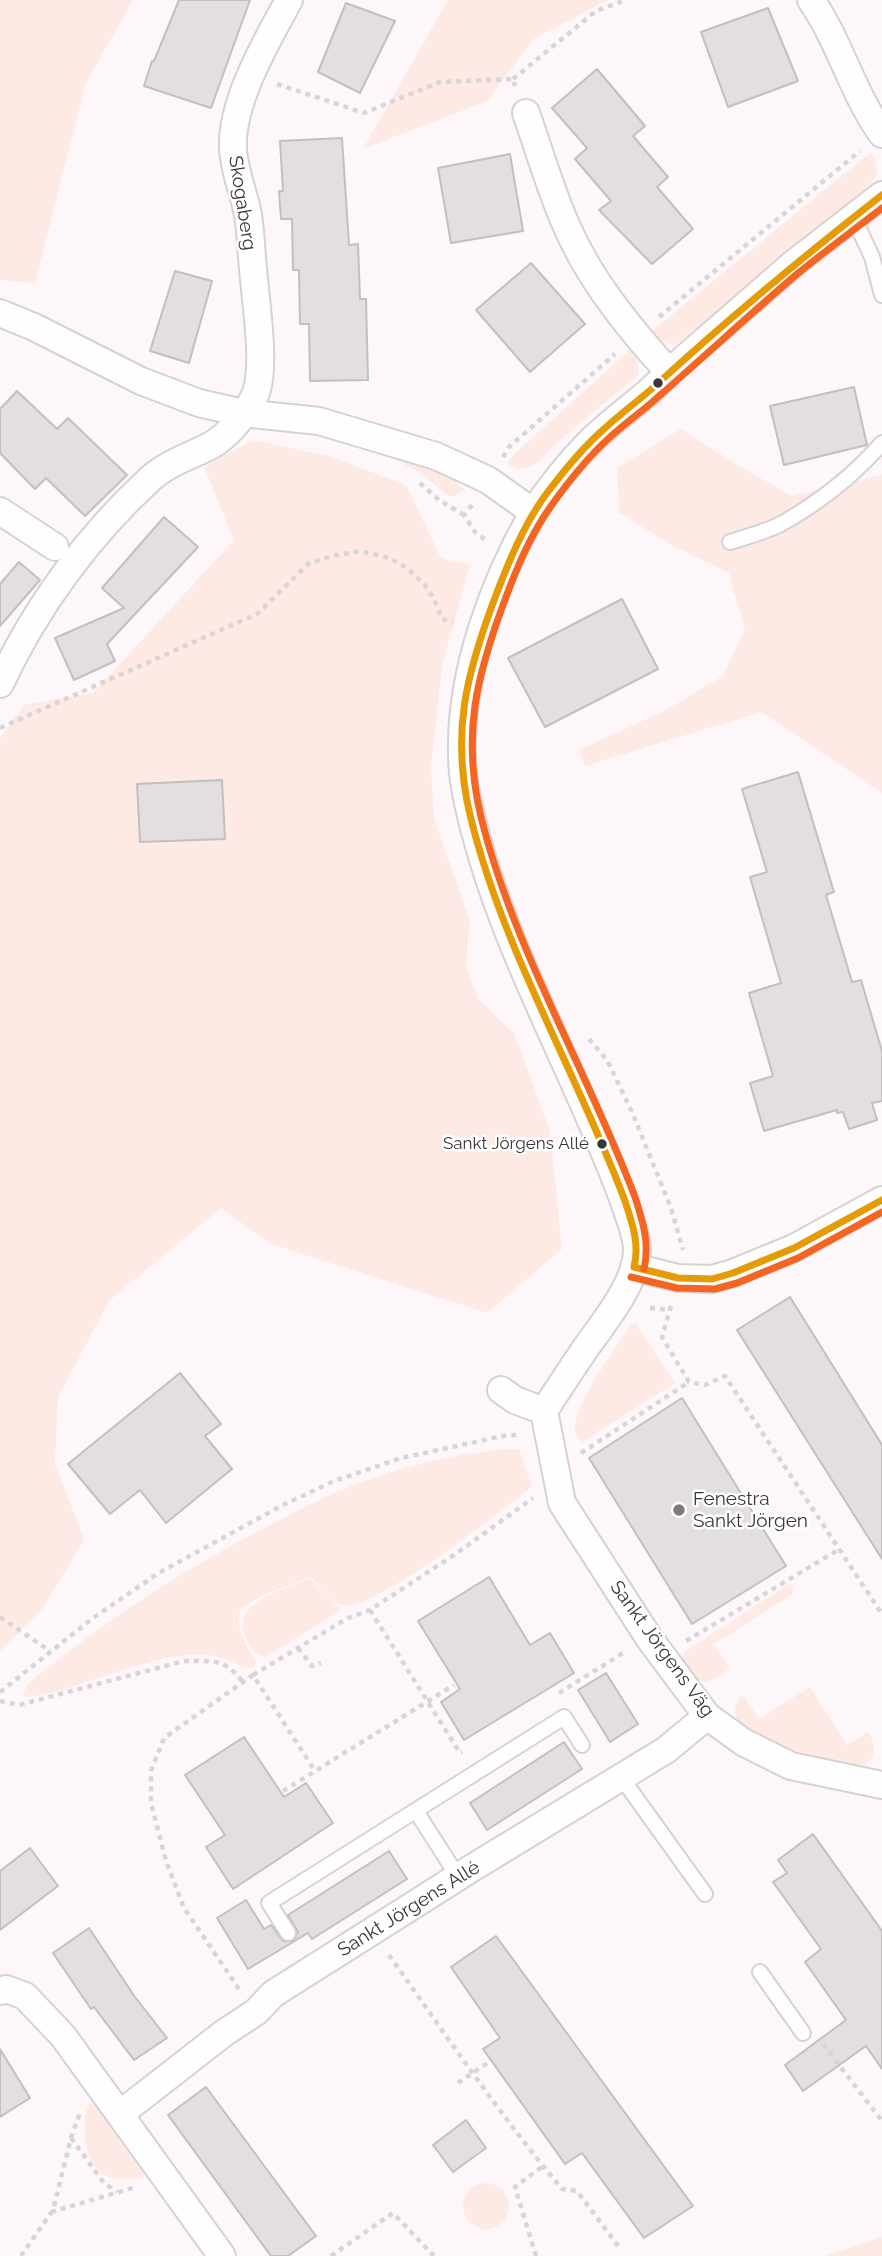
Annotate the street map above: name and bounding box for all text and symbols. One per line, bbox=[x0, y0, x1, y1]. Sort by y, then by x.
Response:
street label: Skogaberg bbox=[223, 154, 261, 252]
unlabelled marker bbox=[651, 376, 665, 390]
place label: Sankt Jörgens Allé bbox=[443, 1134, 589, 1154]
marker: Sankt Jörgens Allé bbox=[595, 1137, 609, 1151]
place label: Fenestra Sankt Jörgen bbox=[693, 1488, 808, 1532]
marker: Fenestra Sankt Jörgen bbox=[671, 1502, 687, 1518]
street label: Sankt Jörgens Väg bbox=[605, 1576, 719, 1722]
street label: Sankt Jörgens Allé bbox=[334, 1856, 484, 1962]

